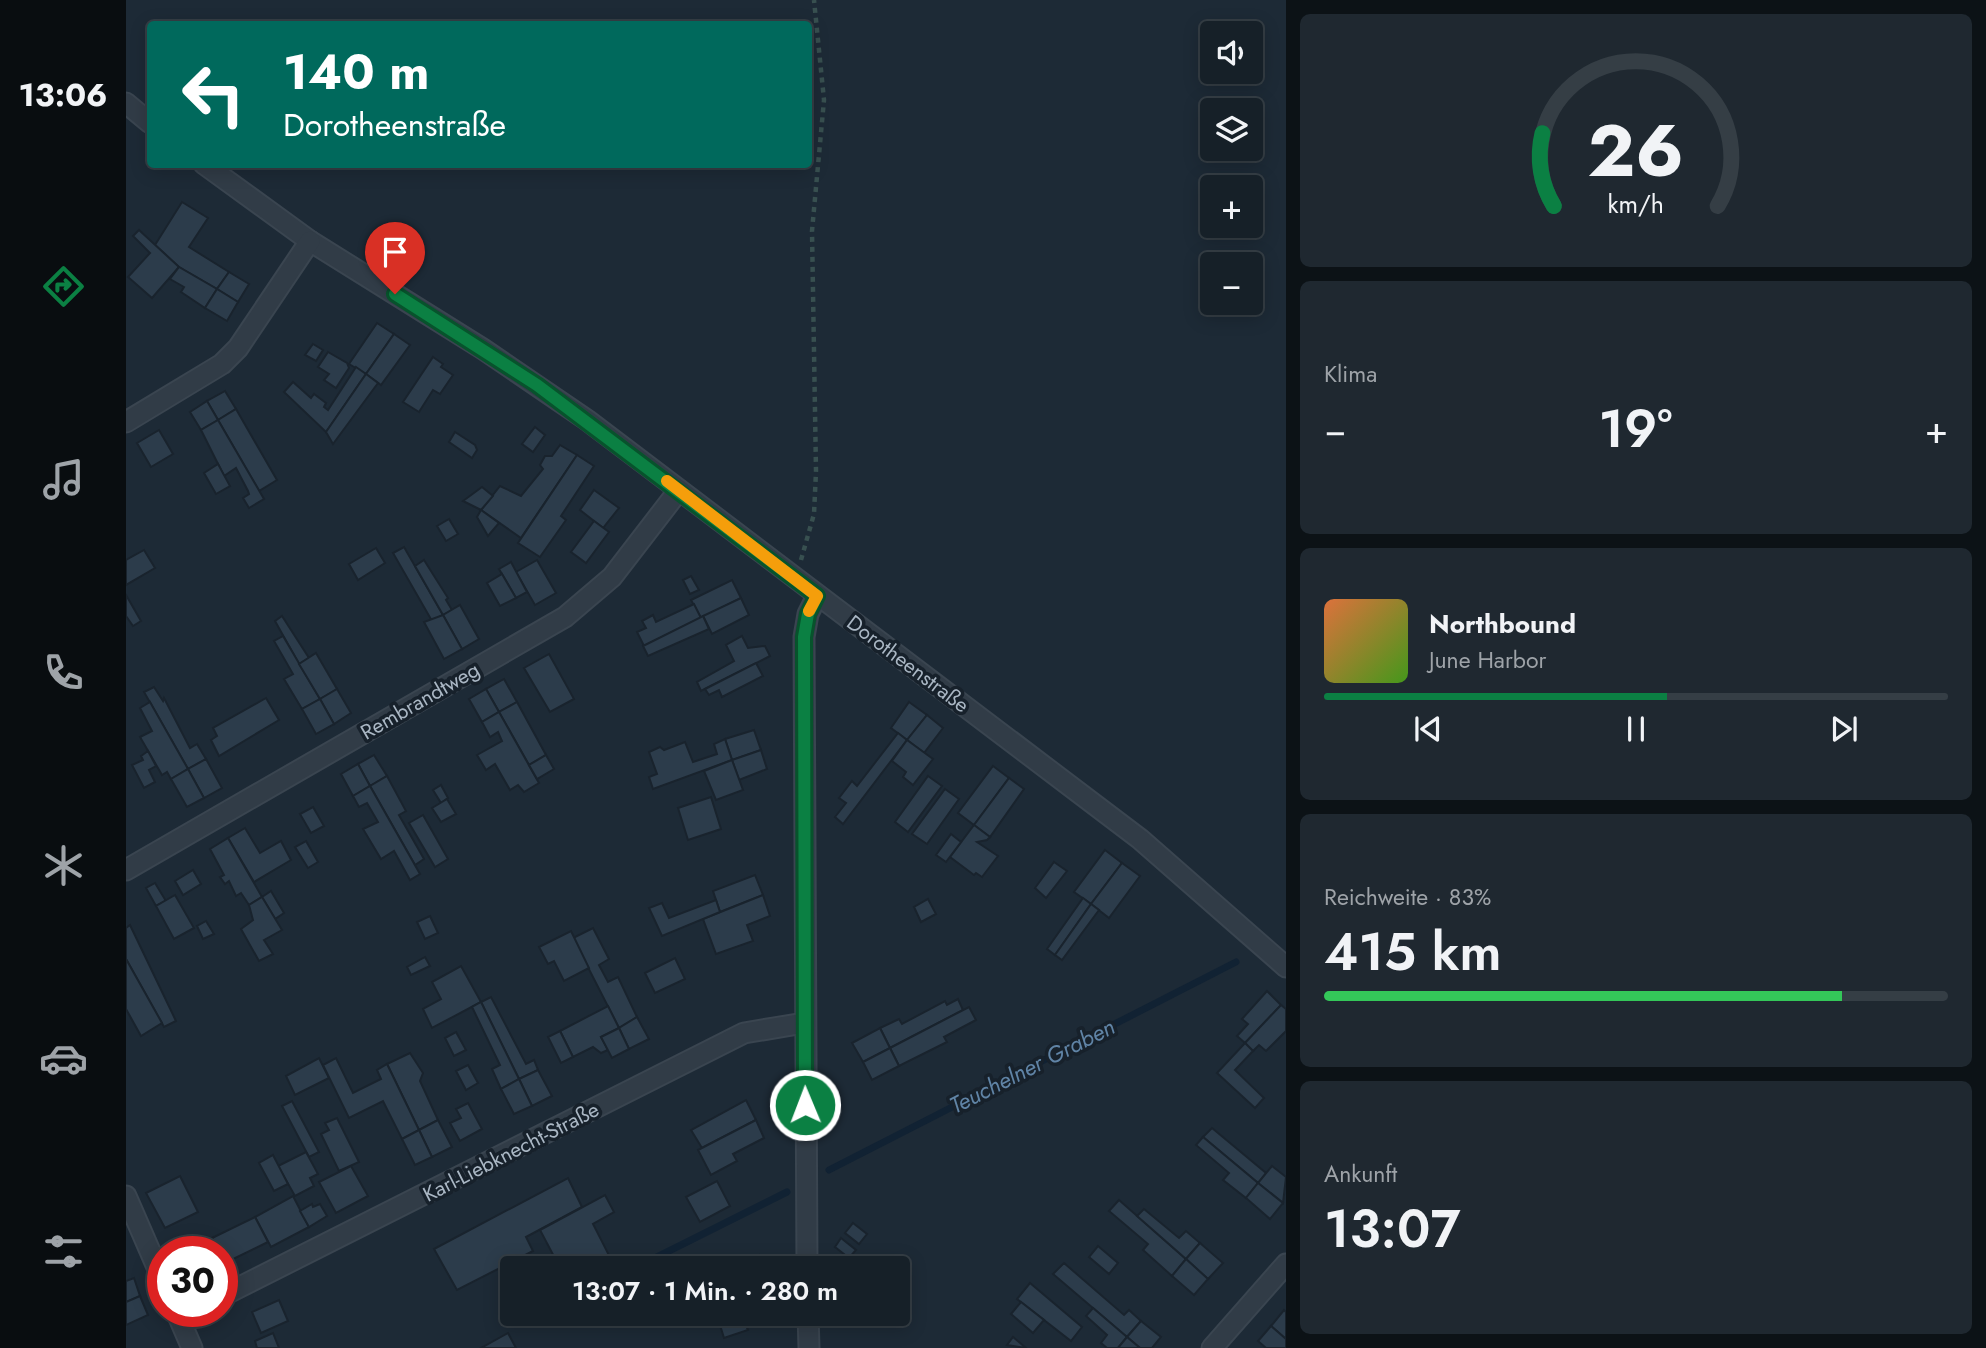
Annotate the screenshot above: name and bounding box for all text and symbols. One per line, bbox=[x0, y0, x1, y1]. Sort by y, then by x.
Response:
map controls bbox=[1200, 21, 1263, 315]
button: sound bbox=[1200, 21, 1263, 84]
text: 140 m bbox=[283, 37, 429, 107]
icon: left bbox=[168, 49, 259, 140]
text: 13:06 bbox=[18, 72, 108, 118]
button: layers bbox=[1200, 98, 1263, 161]
text: 26 bbox=[1588, 99, 1684, 204]
text: Dorotheenstraße bbox=[283, 102, 506, 148]
button: + bbox=[1200, 175, 1263, 238]
text: km/h bbox=[1608, 186, 1664, 222]
pin bbox=[365, 222, 425, 294]
icon: arrive bbox=[376, 233, 414, 271]
button: − bbox=[1200, 252, 1263, 315]
icon: directions bbox=[39, 262, 88, 311]
text: Klima bbox=[1324, 357, 1377, 391]
text: 19° bbox=[1599, 391, 1673, 467]
text: − bbox=[1324, 402, 1346, 457]
text: + bbox=[1925, 402, 1948, 457]
icon: music bbox=[39, 455, 88, 504]
text: Northbound bbox=[1429, 605, 1576, 643]
street label: Dorotheenstraße bbox=[841, 608, 976, 720]
text: June Harbor bbox=[1429, 643, 1546, 677]
icon: phone bbox=[39, 648, 88, 697]
street label: Rembrandtweg bbox=[355, 655, 485, 747]
icon: previous bbox=[1409, 710, 1447, 748]
icon: pause bbox=[1617, 710, 1655, 748]
icon: next bbox=[1825, 710, 1863, 748]
icon: climate bbox=[39, 841, 88, 890]
text: Reichweite · 83% bbox=[1324, 880, 1491, 914]
text: 415 km bbox=[1324, 914, 1502, 990]
water label: Teuchelner Graben bbox=[943, 1010, 1121, 1122]
icon: car bbox=[39, 1034, 88, 1083]
position arrow bbox=[768, 1068, 842, 1142]
street label: Karl-Liebknecht-Straße bbox=[418, 1094, 605, 1209]
text: Ankunft bbox=[1324, 1157, 1397, 1191]
text: 13:07 bbox=[1324, 1191, 1461, 1267]
icon: filters bbox=[39, 1227, 88, 1276]
speed limit sign: 30 bbox=[147, 1236, 238, 1327]
text: 13:07 · 1 Min. · 280 m bbox=[572, 1272, 838, 1310]

